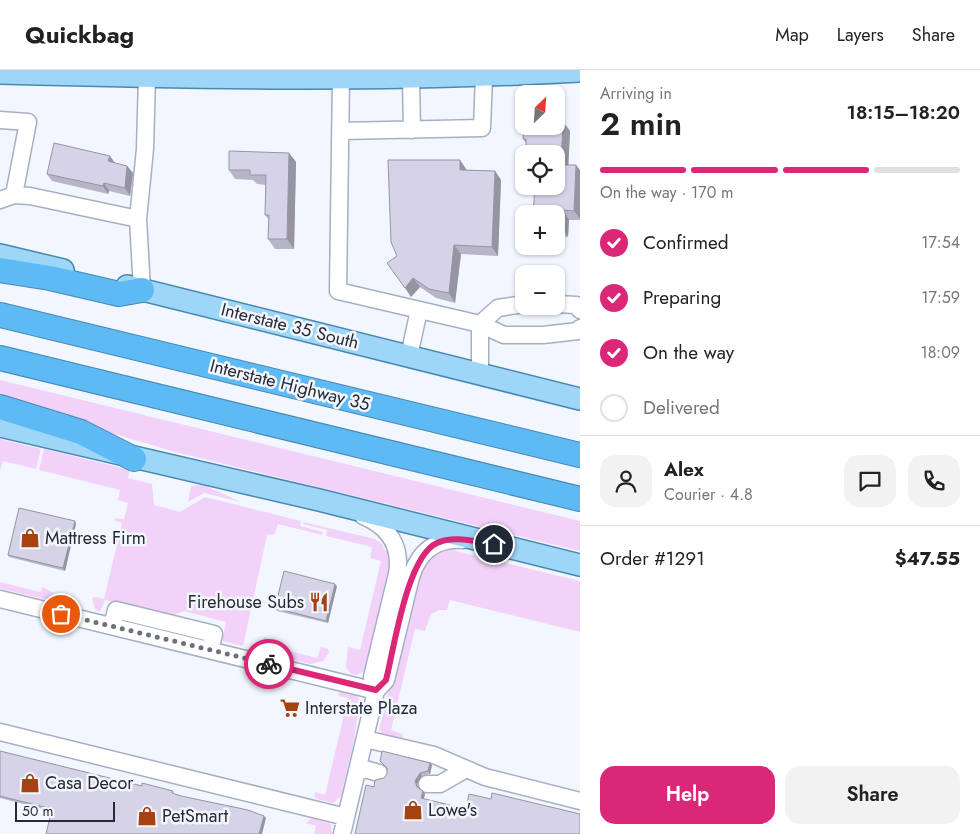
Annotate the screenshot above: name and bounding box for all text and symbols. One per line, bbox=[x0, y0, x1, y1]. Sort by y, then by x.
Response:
text: Quickbag bbox=[25, 17, 134, 52]
text: Map bbox=[775, 22, 809, 48]
text: Layers bbox=[837, 22, 884, 48]
text: Share bbox=[912, 22, 955, 48]
text: Arriving in bbox=[600, 82, 672, 105]
north arrow bbox=[515, 85, 565, 135]
map controls bbox=[515, 85, 565, 315]
text: 18:15–18:20 bbox=[847, 99, 960, 126]
text: 2 min bbox=[600, 101, 682, 147]
button: locate bbox=[515, 145, 565, 195]
text: On the way · 170 m bbox=[600, 181, 734, 204]
button: + bbox=[515, 205, 565, 255]
icon: check bbox=[600, 229, 628, 257]
text: Confirmed bbox=[643, 229, 729, 256]
text: 17:54 bbox=[921, 231, 960, 254]
button: − bbox=[515, 265, 565, 315]
icon: check bbox=[600, 284, 628, 312]
text: Preparing bbox=[643, 284, 721, 311]
text: 17:59 bbox=[921, 286, 960, 309]
street label: Interstate 35 South bbox=[218, 296, 362, 356]
icon: check bbox=[600, 339, 628, 367]
text: On the way bbox=[643, 339, 734, 366]
text: 18:09 bbox=[920, 341, 960, 364]
street label: Interstate Highway 35 bbox=[207, 353, 373, 417]
text: Delivered bbox=[643, 394, 720, 421]
button: person bbox=[600, 455, 652, 507]
button: chat bbox=[844, 455, 896, 507]
button: phone bbox=[908, 455, 960, 507]
text: Alex bbox=[664, 456, 704, 483]
text: Courier · 4.8 bbox=[664, 483, 753, 506]
pin bbox=[473, 523, 515, 565]
place label: Mattress Firm bbox=[45, 525, 146, 551]
shop icon: Mattress Firm bbox=[19, 527, 41, 549]
icon: home bbox=[480, 530, 508, 558]
text: Order #1291 bbox=[600, 545, 705, 572]
text: $47.55 bbox=[895, 545, 960, 572]
place label: Firehouse Subs bbox=[188, 589, 304, 615]
restaurant icon: Firehouse Subs bbox=[308, 591, 330, 613]
pin bbox=[40, 593, 82, 635]
icon: bag bbox=[47, 600, 75, 628]
courier bbox=[244, 639, 294, 689]
icon: bike bbox=[255, 650, 283, 678]
place label: Interstate Plaza bbox=[305, 695, 417, 721]
supermarket icon: Interstate Plaza bbox=[279, 697, 301, 719]
button: Help bbox=[600, 766, 775, 824]
button: Share bbox=[785, 766, 960, 824]
place label: Casa Decor bbox=[45, 770, 134, 796]
shop icon: Casa Decor bbox=[19, 772, 41, 794]
place label: Lowe's bbox=[428, 797, 477, 823]
scale bar bbox=[15, 799, 115, 822]
shop icon: Lowe's bbox=[402, 799, 424, 821]
text: 50 m bbox=[22, 801, 53, 821]
place label: PetSmart bbox=[162, 803, 229, 829]
shop icon: PetSmart bbox=[136, 805, 158, 827]

